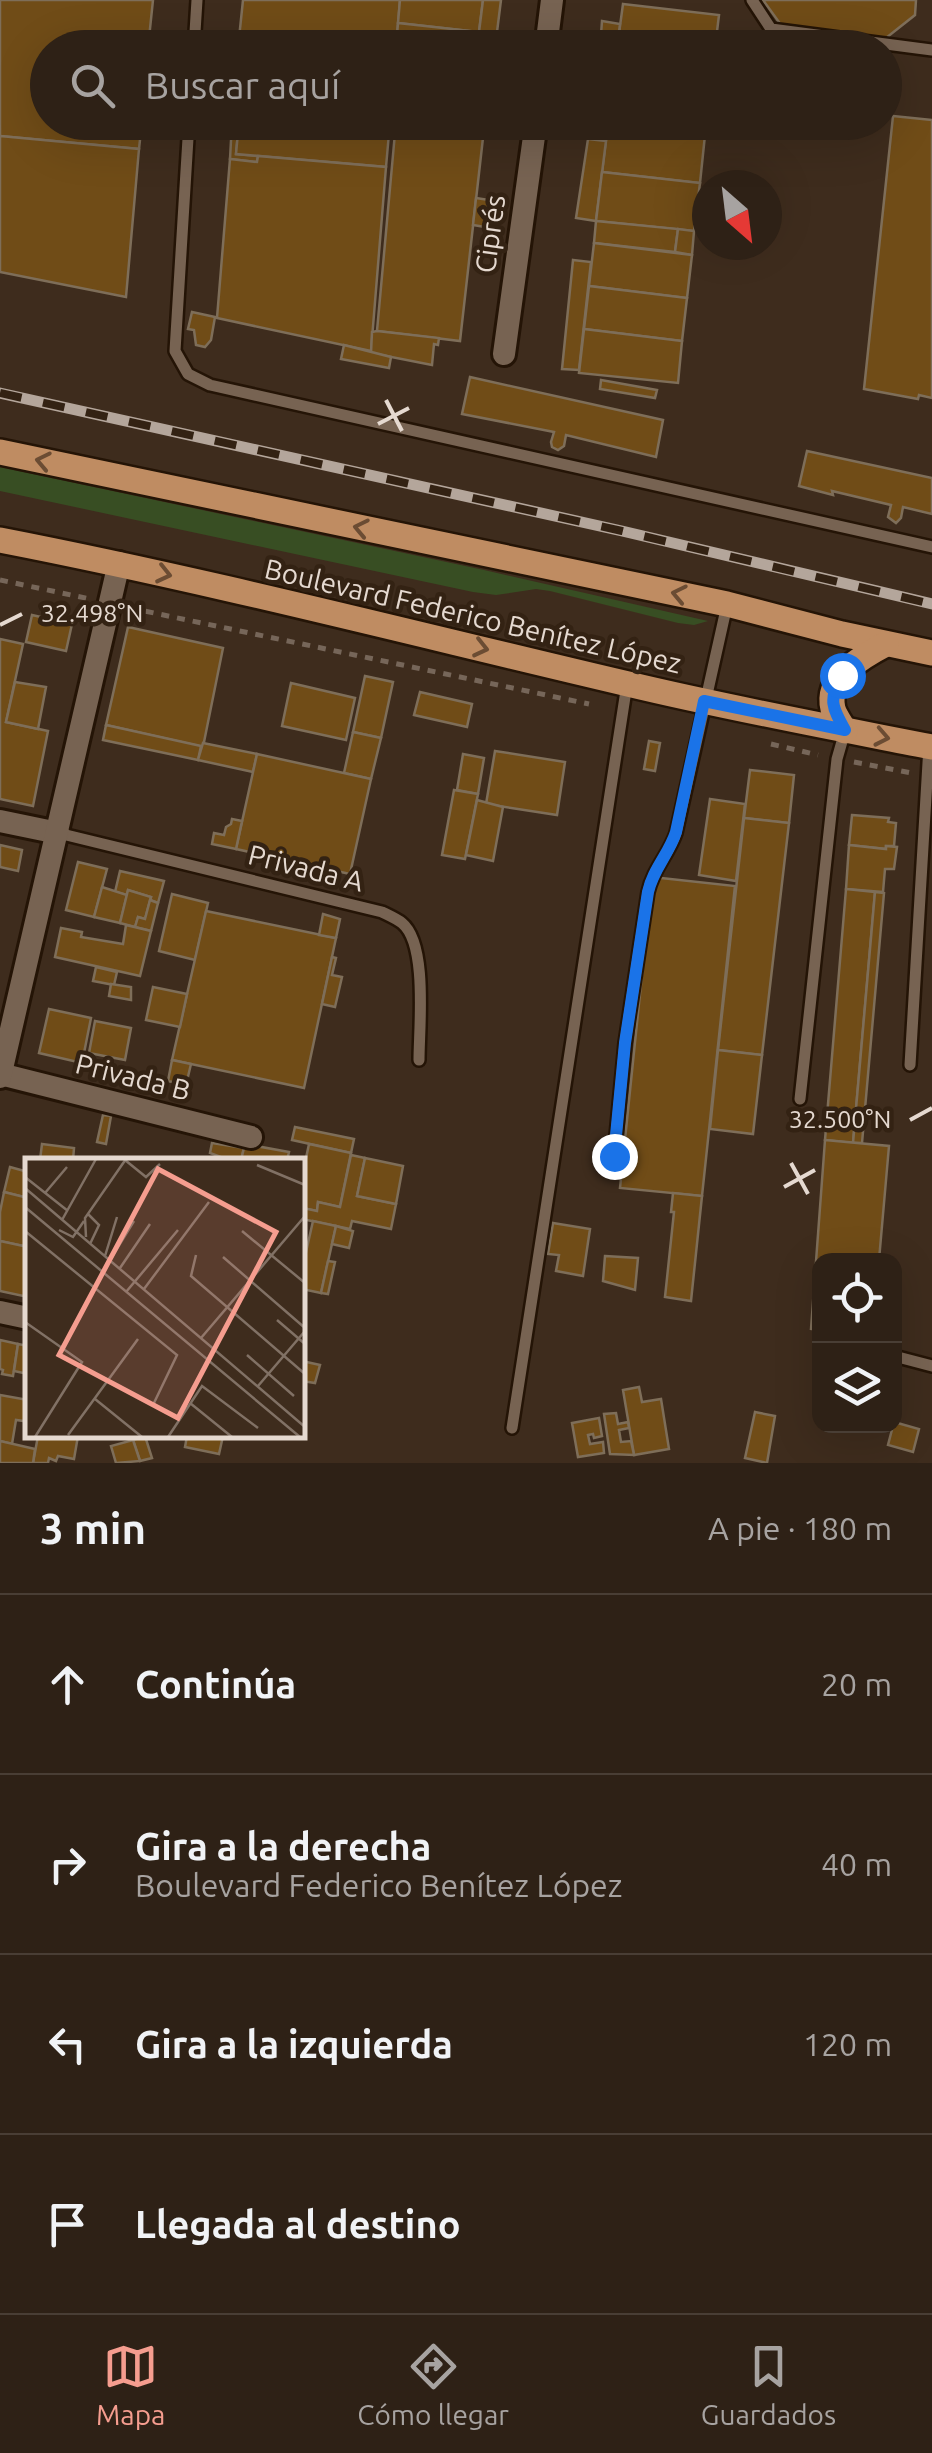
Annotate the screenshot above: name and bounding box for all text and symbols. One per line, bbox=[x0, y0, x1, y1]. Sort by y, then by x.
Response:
search box bbox=[30, 30, 902, 140]
icon: search bbox=[65, 58, 120, 113]
text: Buscar aquí bbox=[145, 64, 340, 106]
north arrow bbox=[692, 170, 782, 260]
street label: Ciprés bbox=[469, 193, 510, 275]
one-way arrow bbox=[35, 452, 52, 473]
one-way arrow bbox=[353, 519, 370, 540]
street label: Boulevard Federico Benítez López bbox=[262, 552, 684, 679]
one-way arrow bbox=[155, 562, 172, 583]
one-way arrow bbox=[671, 585, 688, 606]
text: 32.498°N bbox=[41, 599, 143, 627]
one-way arrow bbox=[472, 636, 489, 657]
route start bbox=[820, 653, 866, 699]
one-way arrow bbox=[873, 726, 890, 747]
street label: Privada A bbox=[245, 838, 367, 897]
street label: Privada B bbox=[73, 1047, 194, 1106]
text: 32.500°N bbox=[789, 1105, 891, 1133]
route end bbox=[592, 1134, 638, 1180]
inset map bbox=[25, 1158, 305, 1438]
map controls bbox=[812, 1253, 902, 1433]
button: locate bbox=[812, 1253, 902, 1343]
button: layers bbox=[812, 1343, 902, 1433]
text: 3 min bbox=[40, 1505, 146, 1552]
text: A pie · 180 m bbox=[708, 1510, 892, 1546]
icon: ahead bbox=[40, 1657, 95, 1712]
text: Continúa bbox=[135, 1663, 296, 1705]
text: 20 m bbox=[821, 1666, 892, 1702]
text: Gira a la derecha bbox=[135, 1825, 431, 1867]
icon: right bbox=[40, 1837, 95, 1892]
text: 40 m bbox=[821, 1846, 892, 1882]
text: Boulevard Federico Benítez López bbox=[135, 1867, 623, 1903]
icon: left bbox=[40, 2017, 95, 2072]
text: Gira a la izquierda bbox=[135, 2023, 453, 2065]
text: 120 m bbox=[803, 2026, 892, 2062]
icon: arrive bbox=[40, 2197, 95, 2252]
text: Llegada al destino bbox=[135, 2203, 461, 2245]
tab: Mapa bbox=[96, 2339, 165, 2430]
tab: Cómo llegar bbox=[357, 2339, 509, 2430]
tab: Guardados bbox=[701, 2339, 836, 2430]

